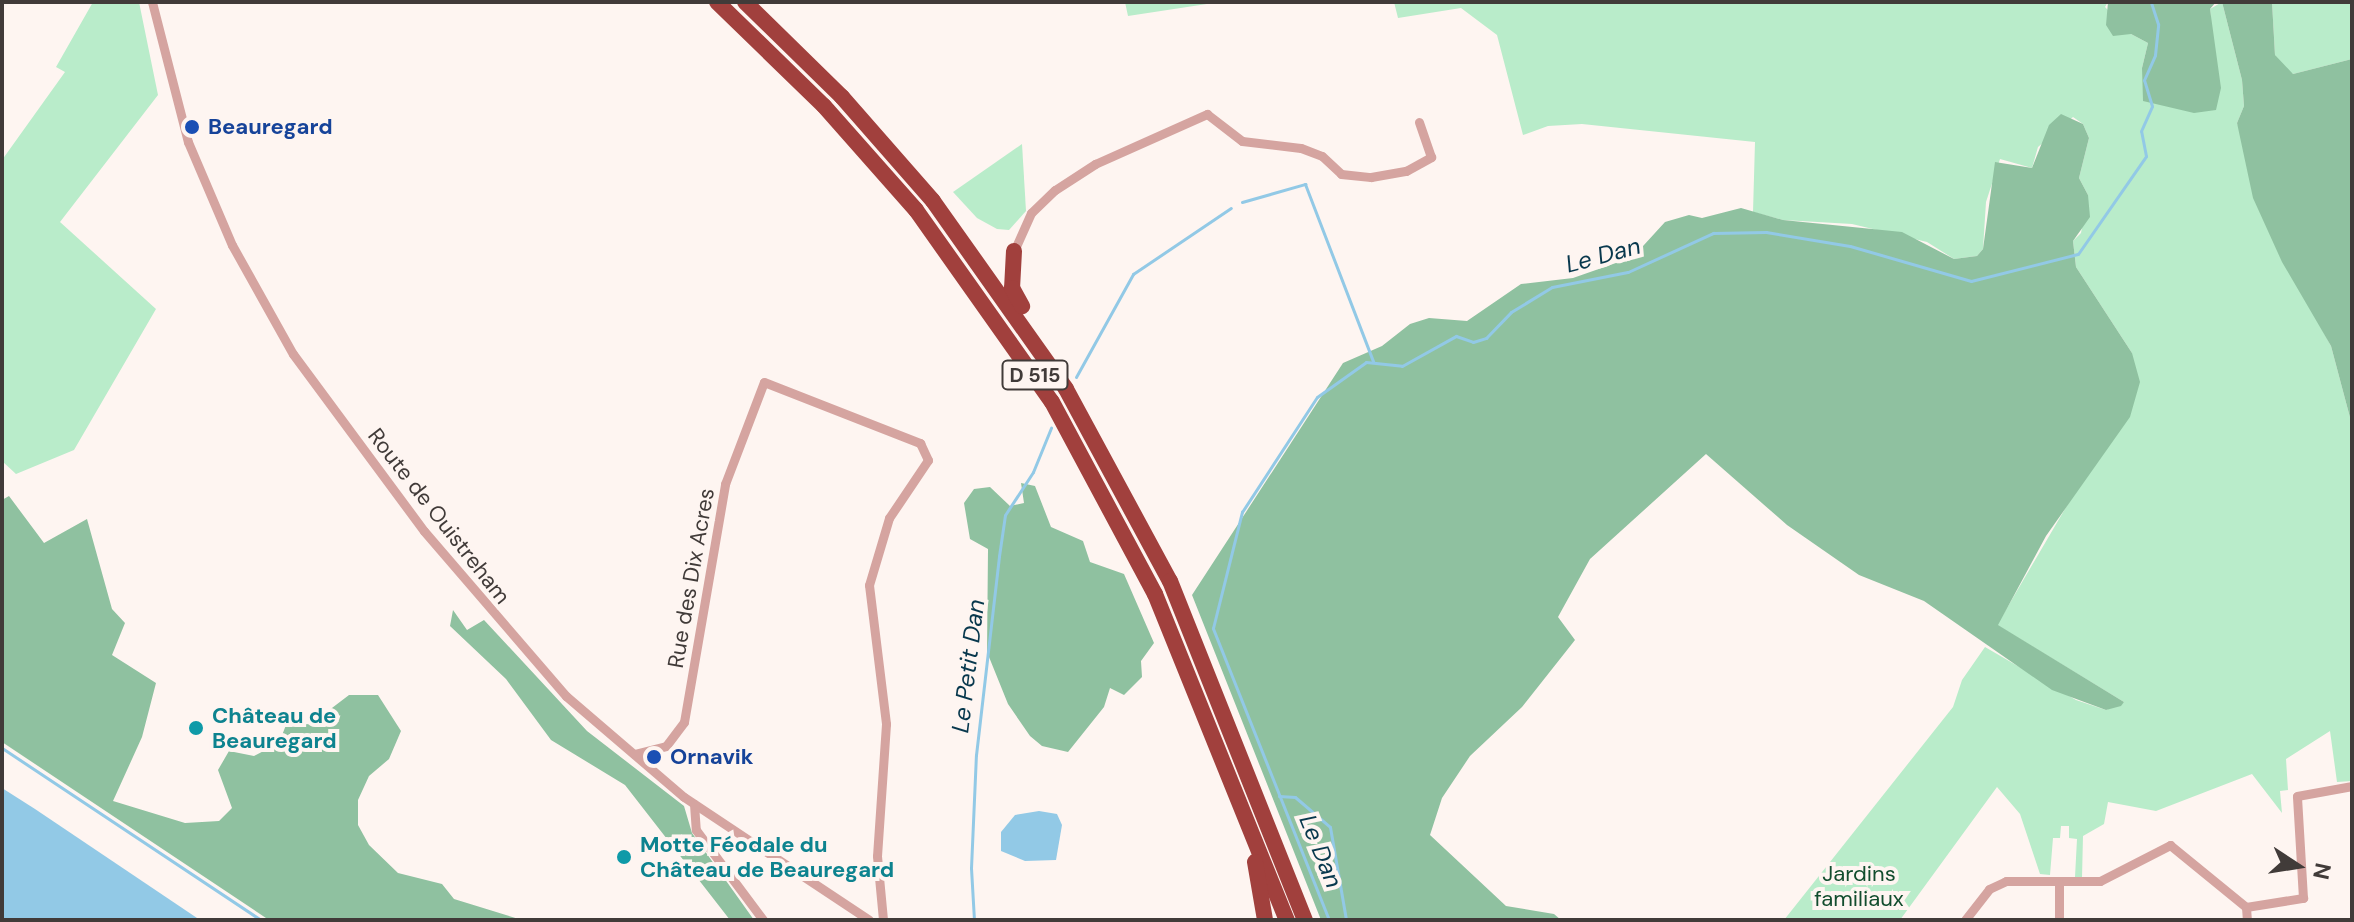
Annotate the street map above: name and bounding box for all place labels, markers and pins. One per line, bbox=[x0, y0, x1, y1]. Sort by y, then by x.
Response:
place label: Beauregard bbox=[208, 114, 333, 140]
marker: Beauregard bbox=[183, 118, 201, 136]
place label: Château de Beauregard bbox=[212, 702, 337, 754]
marker: Château de Beauregard bbox=[187, 719, 205, 737]
place label: Ornavik bbox=[670, 744, 754, 770]
marker: Ornavik bbox=[645, 748, 663, 766]
place label: Motte Féodale du Château de Beauregard bbox=[640, 831, 894, 882]
marker: Motte Féodale du Château de Beauregard bbox=[615, 848, 633, 866]

